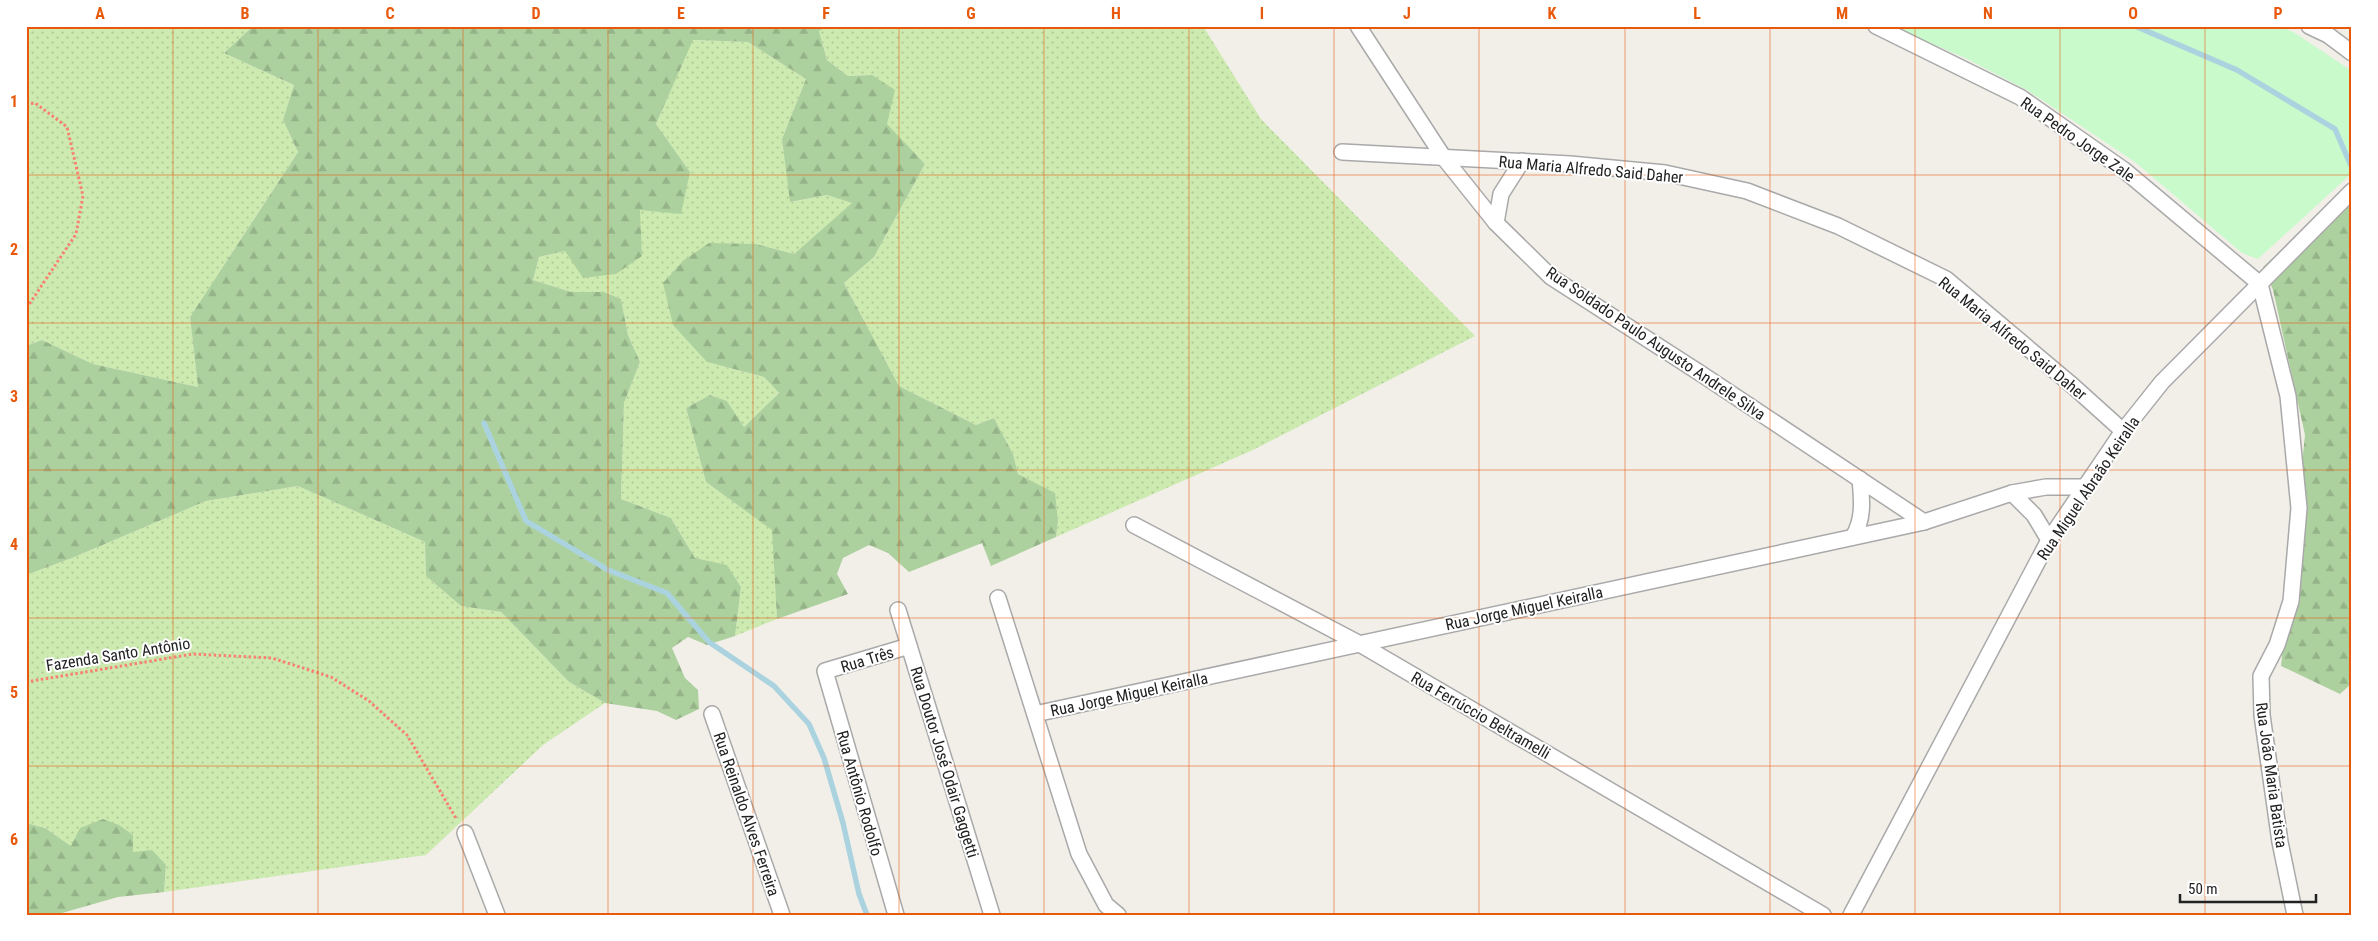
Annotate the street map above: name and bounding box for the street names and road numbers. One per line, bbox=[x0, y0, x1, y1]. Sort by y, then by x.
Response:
street label: Rua Pedro Jorge Zale bbox=[2017, 93, 2138, 186]
street label: Rua Maria Alfredo Said Daher bbox=[1498, 152, 1684, 187]
street label: Rua Soldado Paulo Augusto Andrele Silva bbox=[1542, 263, 1769, 424]
street label: Rua Maria Alfredo Said Daher bbox=[1935, 273, 2091, 404]
street label: Rua Miguel Abraão Keiralla bbox=[2033, 413, 2144, 564]
street label: Rua Jorge Miguel Keiralla bbox=[1444, 583, 1604, 634]
street label: Fazenda Santo Antônio bbox=[45, 634, 191, 675]
street label: Rua Três bbox=[838, 642, 896, 677]
street label: Rua Doutor José Odair Gaggetti bbox=[906, 664, 983, 860]
street label: Rua Ferrúccio Beltramelli bbox=[1408, 668, 1554, 763]
street label: Rua Jorge Miguel Keiralla bbox=[1049, 669, 1209, 720]
street label: Rua João Maria Batista bbox=[2252, 701, 2291, 849]
street label: Rua Antônio Rodolfo bbox=[833, 728, 887, 858]
street label: Rua Reinaldo Alves Ferreira bbox=[710, 730, 784, 899]

